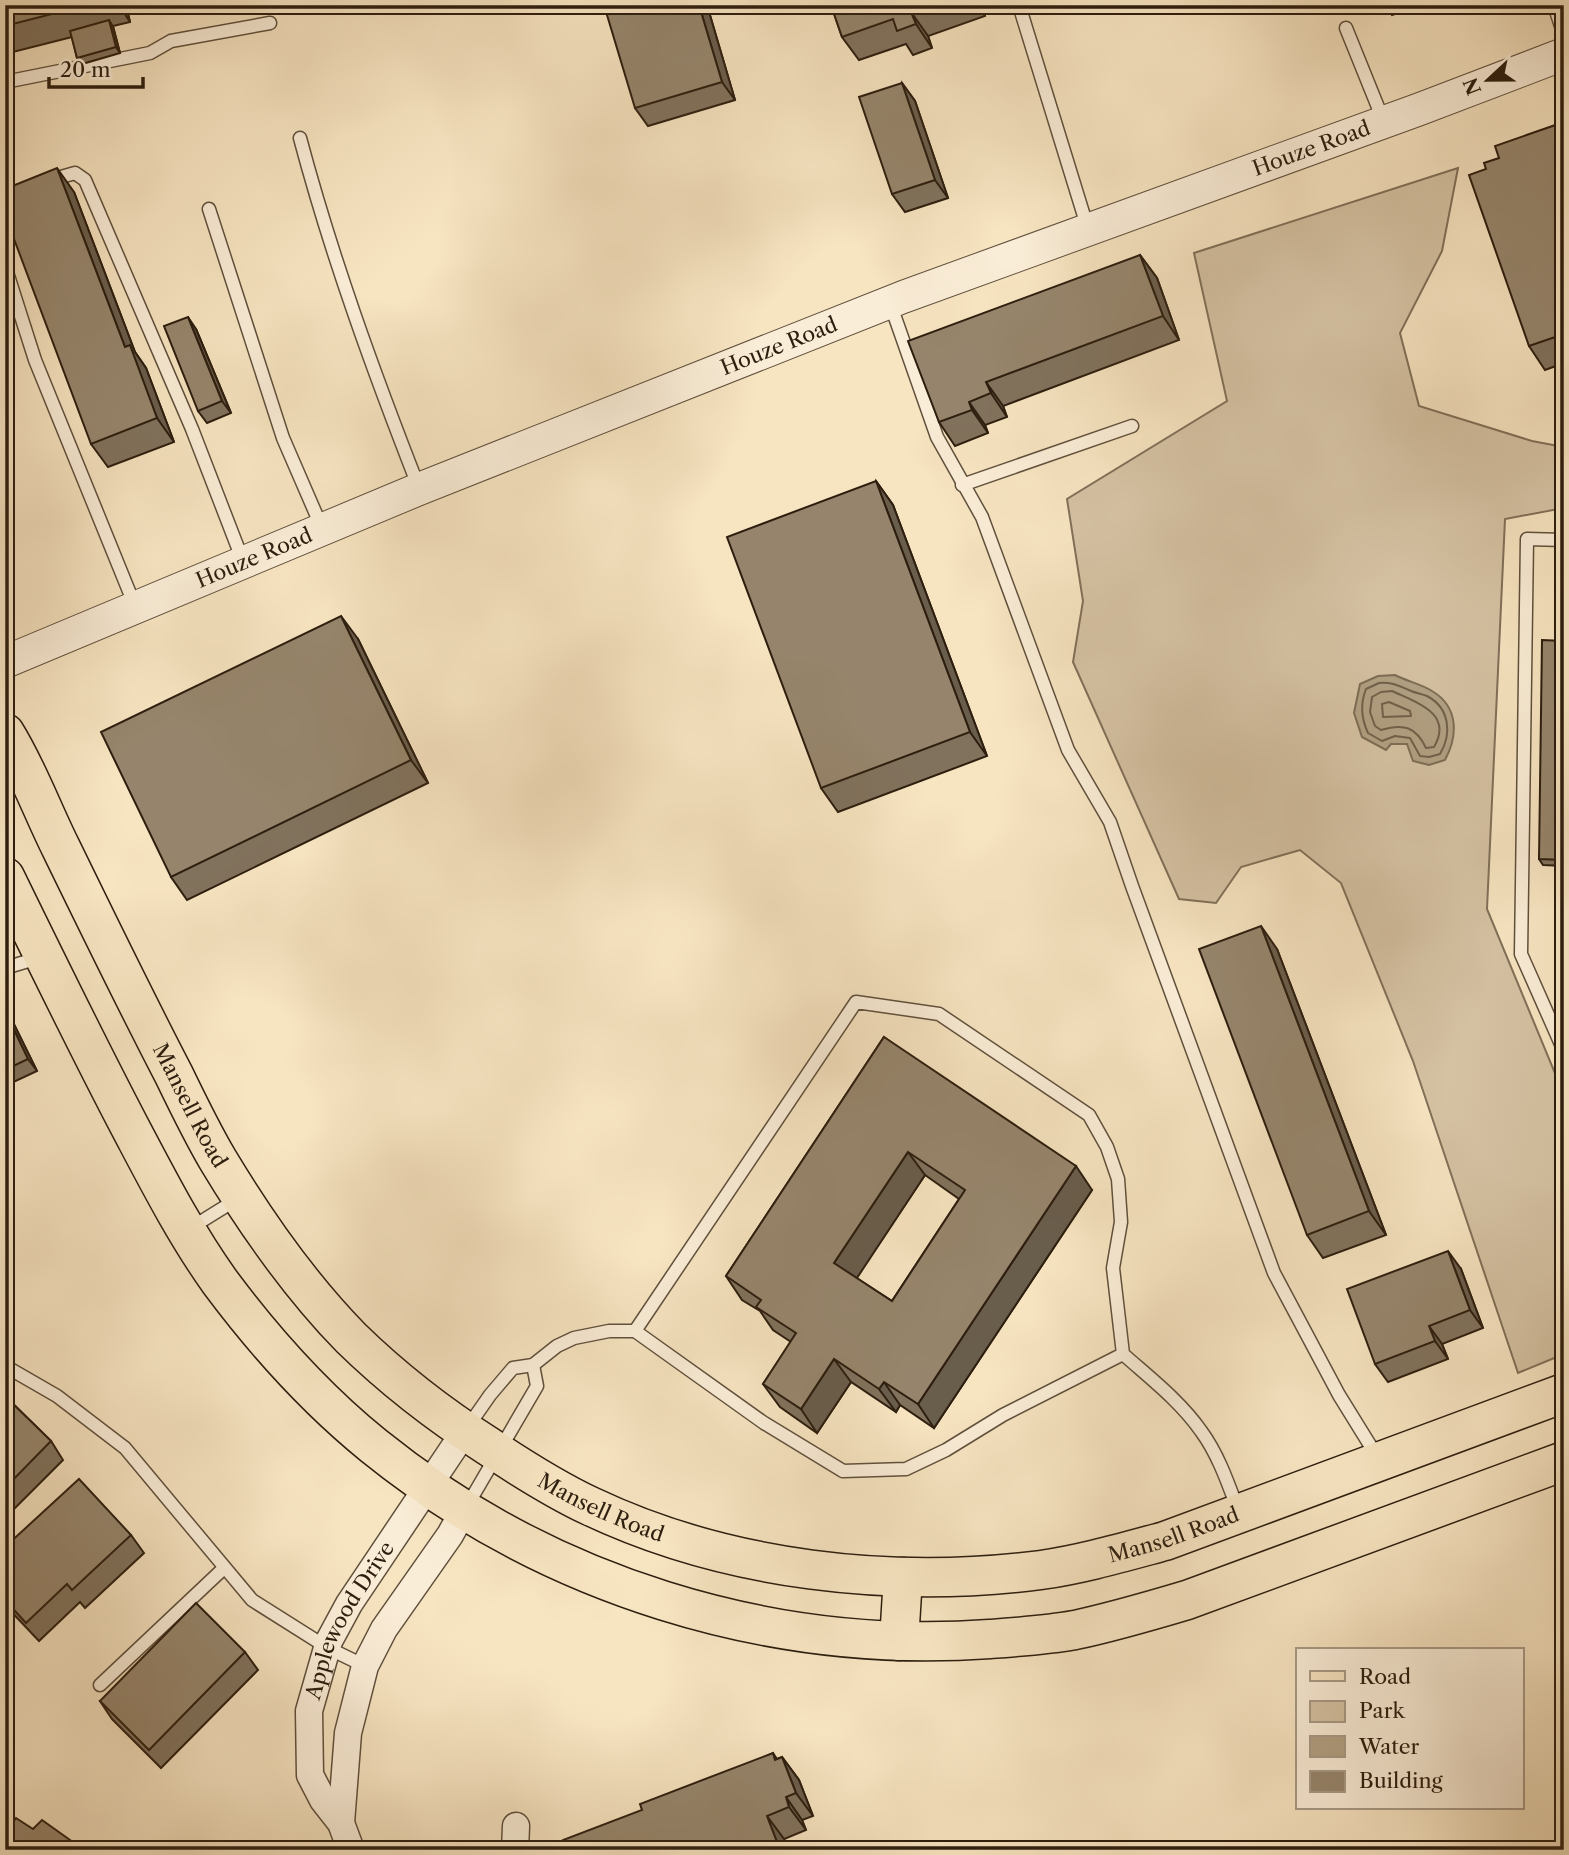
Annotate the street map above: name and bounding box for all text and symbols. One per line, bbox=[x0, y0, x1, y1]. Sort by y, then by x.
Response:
scale bar bbox=[49, 46, 144, 90]
north arrow bbox=[1454, 46, 1524, 116]
text: 20 m bbox=[60, 57, 111, 82]
text: N bbox=[1459, 74, 1486, 98]
street label: Houze Road bbox=[1249, 115, 1374, 181]
street label: Houze Road bbox=[717, 311, 841, 380]
street label: Houze Road bbox=[192, 522, 316, 593]
street label: Mansell Road bbox=[148, 1039, 233, 1172]
street label: Mansell Road bbox=[534, 1468, 668, 1547]
street label: Mansell Road bbox=[1105, 1502, 1243, 1568]
street label: Applewood Drive bbox=[300, 1537, 399, 1703]
legend bbox=[1296, 1648, 1524, 1810]
text: Road bbox=[1359, 1664, 1411, 1689]
text: Park bbox=[1359, 1698, 1405, 1723]
text: Water bbox=[1358, 1734, 1419, 1759]
text: Building bbox=[1359, 1768, 1444, 1793]

